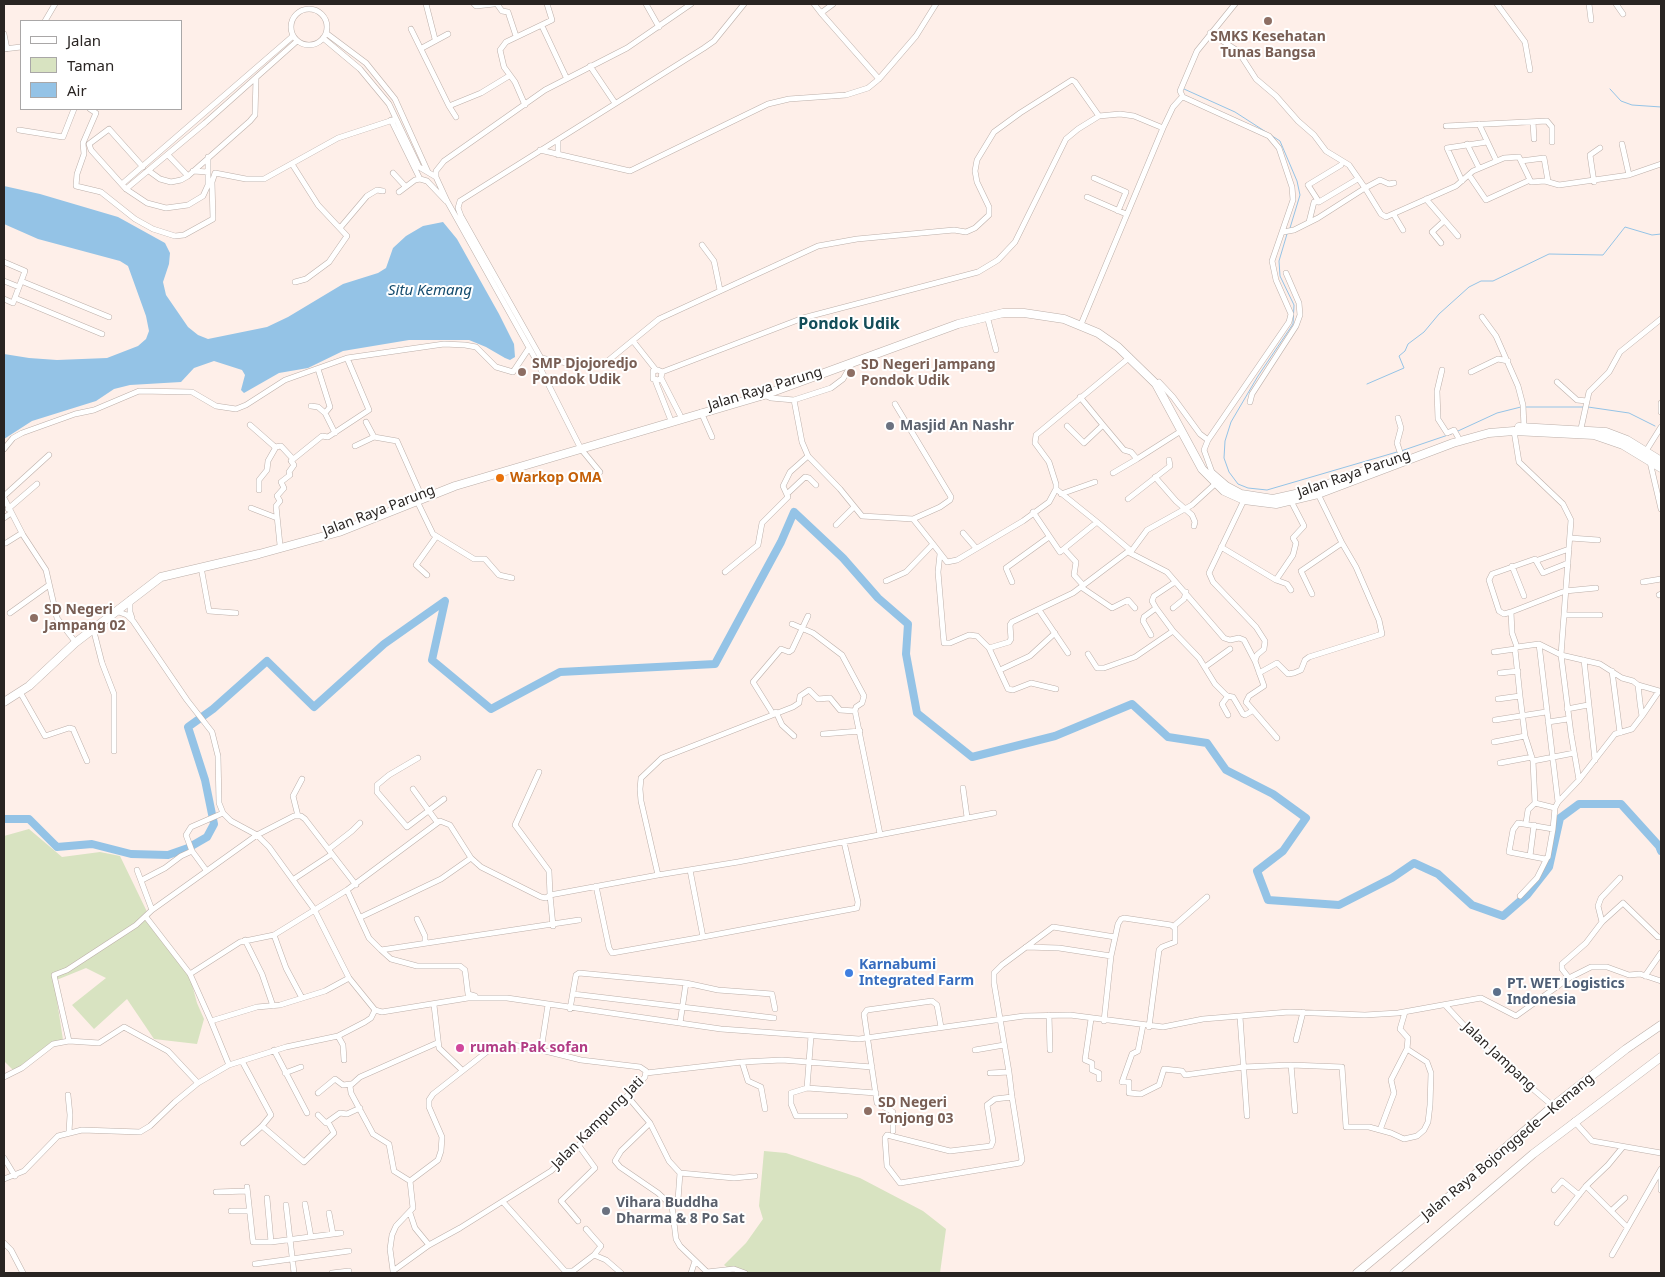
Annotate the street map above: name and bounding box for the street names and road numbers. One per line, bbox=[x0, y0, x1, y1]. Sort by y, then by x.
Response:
street label: Jalan Raya Parung bbox=[706, 364, 824, 414]
street label: Jalan Raya Parung bbox=[1295, 447, 1413, 501]
street label: Jalan Raya Parung bbox=[321, 482, 437, 540]
street label: Jalan Jampang bbox=[1459, 1019, 1539, 1095]
street label: Jalan Raya Bojonggede—Kemang bbox=[1419, 1070, 1597, 1224]
street label: Jalan Kampung Jati bbox=[548, 1073, 648, 1173]

